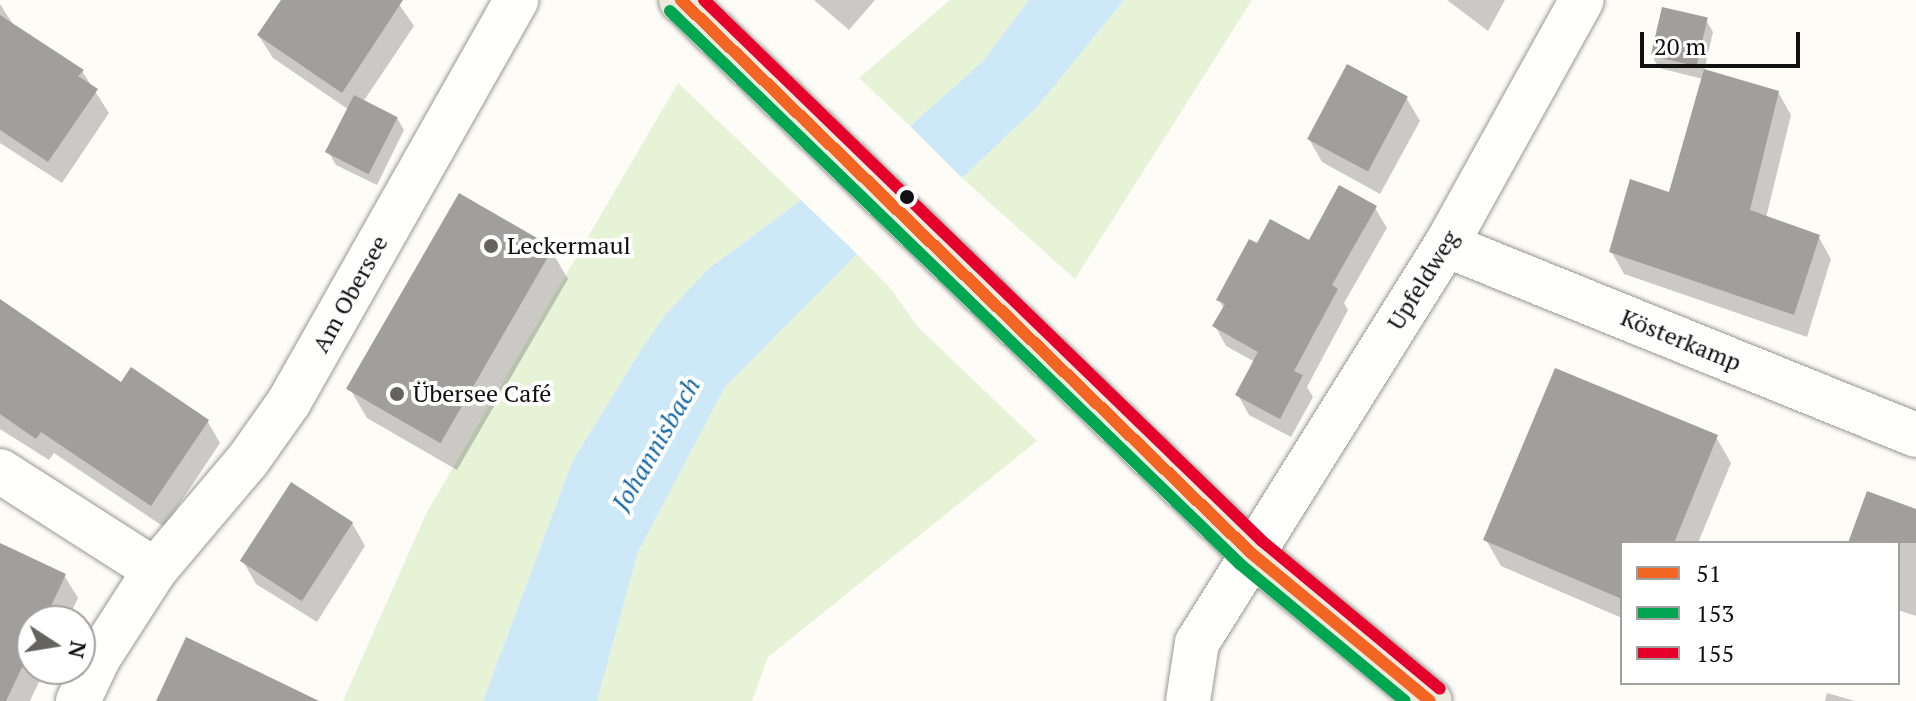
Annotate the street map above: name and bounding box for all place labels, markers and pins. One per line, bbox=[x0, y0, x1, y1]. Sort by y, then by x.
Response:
unlabelled marker bbox=[899, 189, 915, 205]
place label: Leckermaul bbox=[507, 232, 631, 260]
marker: Leckermaul bbox=[482, 237, 500, 255]
place label: Übersee Café bbox=[413, 380, 551, 408]
marker: Übersee Café bbox=[388, 385, 406, 403]

